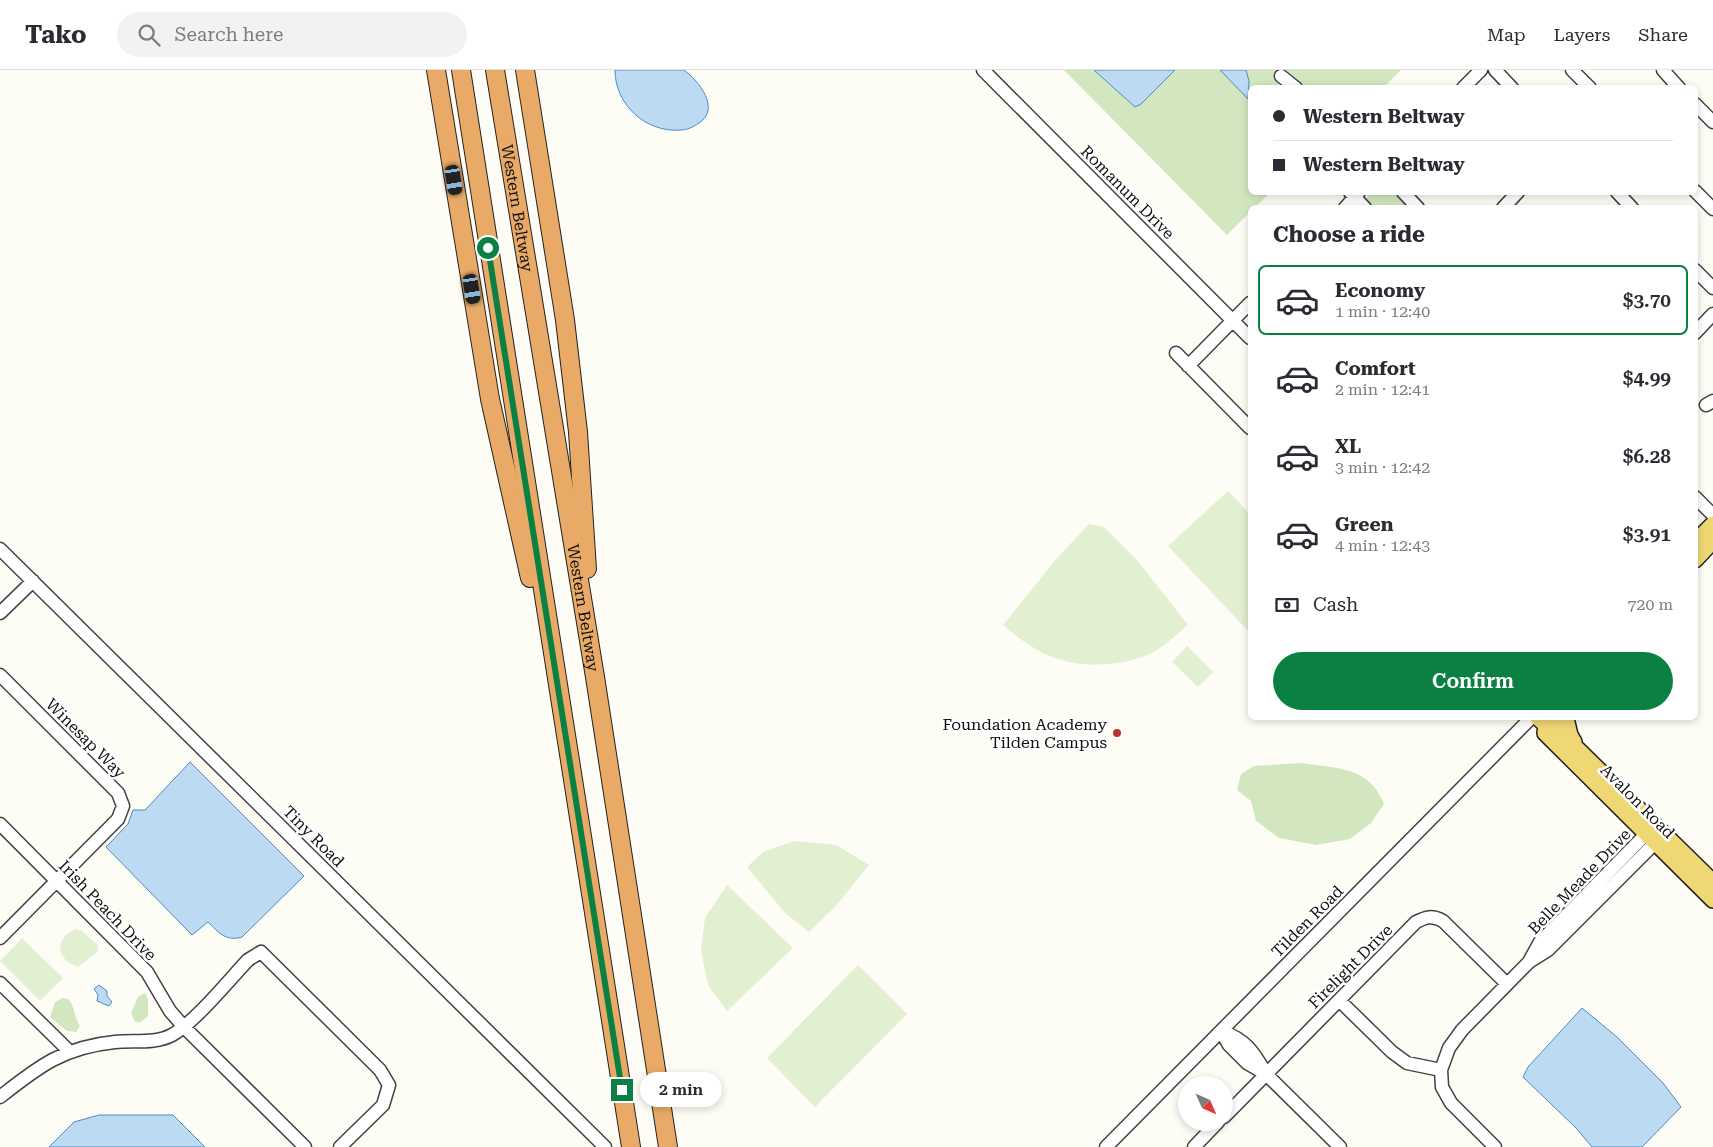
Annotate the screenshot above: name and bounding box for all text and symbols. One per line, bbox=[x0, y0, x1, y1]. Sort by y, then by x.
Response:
search box bbox=[117, 12, 467, 57]
text: Tako bbox=[25, 21, 87, 49]
icon: search bbox=[135, 21, 163, 49]
text: Search here bbox=[175, 23, 283, 46]
text: Map bbox=[1487, 24, 1526, 45]
text: Layers bbox=[1554, 24, 1610, 45]
text: Share bbox=[1638, 24, 1688, 45]
text: Western Beltway bbox=[1303, 105, 1465, 128]
street label: Romanum Drive bbox=[1077, 142, 1179, 243]
street label: Western Beltway bbox=[497, 143, 537, 274]
text: Western Beltway bbox=[1303, 153, 1465, 176]
car bbox=[444, 164, 463, 196]
text: Choose a ride bbox=[1273, 222, 1425, 247]
route start bbox=[477, 237, 499, 259]
car bbox=[462, 273, 481, 305]
icon: car bbox=[1275, 278, 1320, 323]
text: Economy bbox=[1335, 279, 1425, 302]
text: $3.70 bbox=[1623, 289, 1671, 312]
text: 1 min · 12:40 bbox=[1335, 302, 1430, 321]
icon: car bbox=[1275, 356, 1320, 401]
text: Comfort bbox=[1335, 357, 1416, 380]
text: $4.99 bbox=[1623, 367, 1671, 390]
text: 2 min · 12:41 bbox=[1335, 380, 1430, 399]
icon: car bbox=[1275, 434, 1320, 479]
text: XL bbox=[1335, 435, 1361, 458]
text: $6.28 bbox=[1623, 445, 1671, 468]
text: 3 min · 12:42 bbox=[1335, 458, 1430, 477]
icon: car bbox=[1275, 512, 1320, 557]
text: Green bbox=[1335, 513, 1393, 536]
text: $3.91 bbox=[1623, 523, 1671, 546]
text: 4 min · 12:43 bbox=[1335, 536, 1430, 555]
street label: Western Beltway bbox=[563, 543, 603, 673]
icon: cash bbox=[1273, 591, 1301, 619]
text: Cash bbox=[1313, 593, 1358, 616]
text: 720 m bbox=[1627, 595, 1673, 614]
button: Confirm bbox=[1273, 652, 1673, 710]
street label: Winesap Way bbox=[42, 695, 130, 782]
place label: Foundation Academy Tilden Campus bbox=[942, 715, 1108, 752]
marker: Foundation Academy Tilden Campus bbox=[1111, 727, 1123, 739]
street label: Avalon Road bbox=[1597, 760, 1679, 842]
street label: Tiny Road bbox=[279, 802, 348, 871]
street label: Belle Meade Drive bbox=[1524, 824, 1635, 938]
street label: Irish Peach Drive bbox=[55, 856, 160, 965]
street label: Tilden Road bbox=[1268, 882, 1347, 961]
street label: Firelight Drive bbox=[1304, 920, 1396, 1012]
callout: 2 min bbox=[640, 1072, 722, 1108]
north arrow bbox=[1178, 1076, 1232, 1131]
map controls bbox=[1178, 1076, 1233, 1131]
route end bbox=[611, 1079, 633, 1101]
text: 2 min bbox=[659, 1080, 703, 1099]

